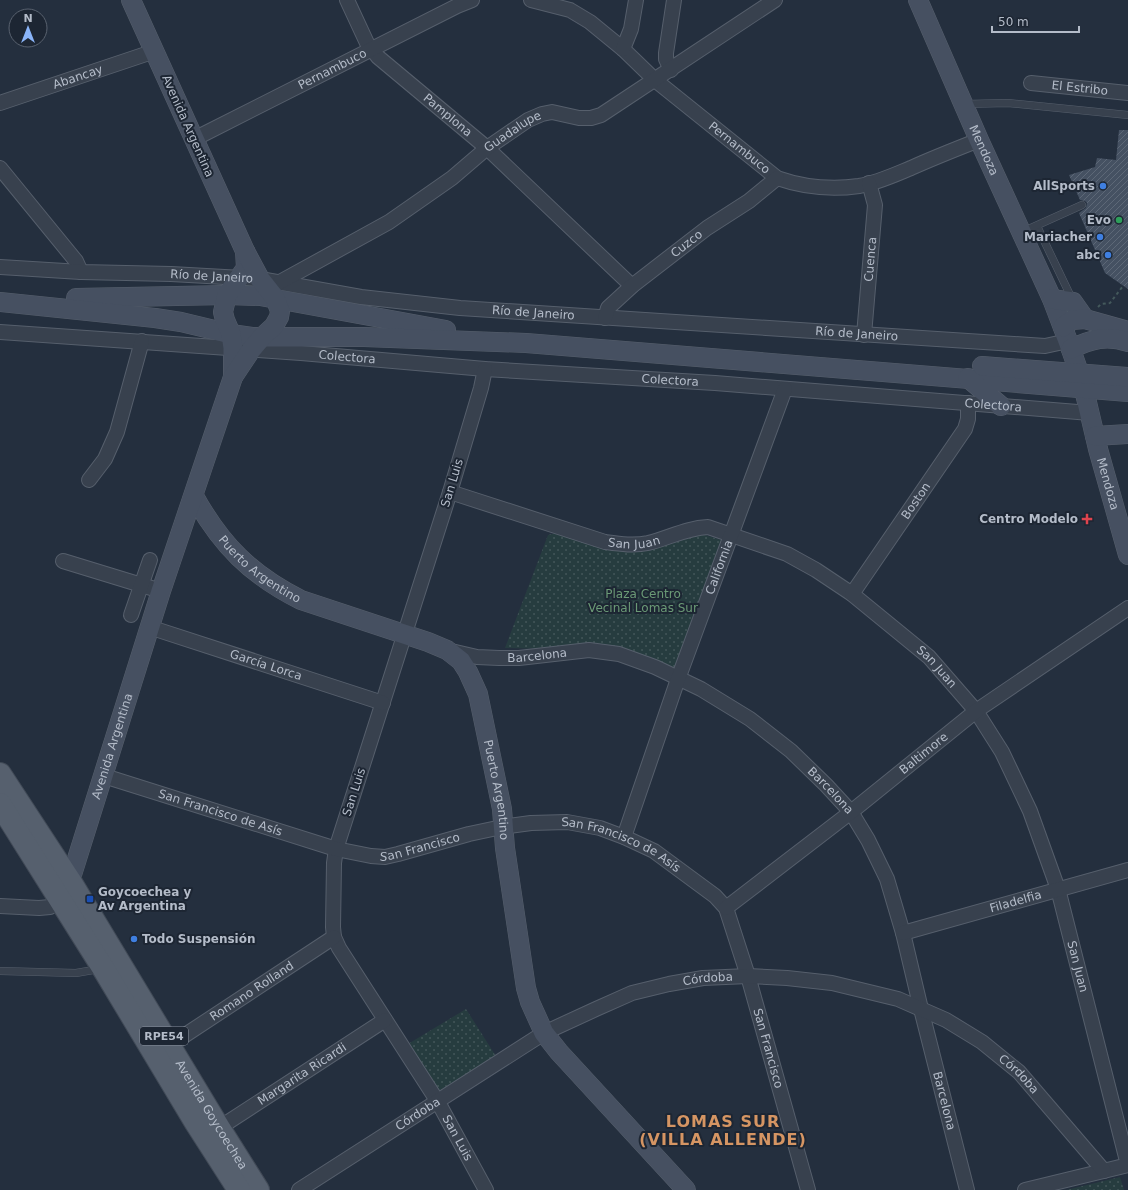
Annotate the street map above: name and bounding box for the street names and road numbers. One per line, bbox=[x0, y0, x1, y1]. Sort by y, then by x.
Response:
street label: Pernambuco bbox=[296, 46, 369, 92]
street label: Abancay bbox=[51, 62, 105, 92]
street label: Avenida Argentina bbox=[159, 73, 217, 179]
street label: El Estribo bbox=[1051, 78, 1109, 98]
street label: Pamplona bbox=[421, 91, 475, 139]
street label: Guadalupe bbox=[481, 108, 543, 155]
street label: Pernambuco bbox=[706, 119, 773, 177]
street label: Mendoza bbox=[966, 123, 1001, 178]
street label: Cuzco bbox=[668, 227, 705, 260]
street label: Cuenca bbox=[862, 236, 879, 282]
street label: Río de Janeiro bbox=[170, 267, 254, 286]
street label: Río de Janeiro bbox=[491, 303, 575, 322]
street label: Río de Janeiro bbox=[815, 324, 898, 343]
street label: Colectora bbox=[318, 348, 376, 366]
street label: Colectora bbox=[641, 372, 699, 389]
street label: Colectora bbox=[964, 396, 1022, 415]
street label: Mendoza bbox=[1094, 456, 1122, 512]
street label: San Luis bbox=[438, 457, 466, 509]
street label: Boston bbox=[898, 480, 933, 522]
street label: Puerto Argentino bbox=[216, 533, 303, 606]
street label: San Juan bbox=[607, 533, 662, 552]
street label: California bbox=[703, 538, 736, 597]
street label: San Juan bbox=[914, 643, 960, 691]
street label: Barcelona bbox=[507, 646, 568, 665]
street label: García Lorca bbox=[228, 647, 304, 683]
street label: Avenida Argentina bbox=[89, 691, 136, 801]
street label: Baltimore bbox=[897, 730, 951, 777]
street label: Puerto Argentino bbox=[481, 739, 511, 840]
street label: Barcelona bbox=[805, 764, 856, 817]
street label: San Luis bbox=[340, 766, 368, 818]
street label: San Francisco de Asís bbox=[157, 787, 284, 839]
street label: San Francisco de Asís bbox=[561, 815, 683, 875]
street label: San Francisco bbox=[379, 830, 461, 864]
street label: Filadelfia bbox=[988, 888, 1043, 915]
street label: San Juan bbox=[1064, 939, 1091, 994]
street label: Romano Rolland bbox=[207, 958, 296, 1024]
street label: Córdoba bbox=[682, 970, 733, 988]
street label: San Francisco bbox=[750, 1007, 786, 1090]
road number: RPE54 bbox=[140, 1027, 188, 1045]
street label: Margarita Ricardi bbox=[255, 1040, 349, 1108]
street label: Córdoba bbox=[996, 1051, 1042, 1097]
street label: Avenida Goycoechea bbox=[173, 1057, 250, 1172]
street label: Barcelona bbox=[930, 1070, 958, 1132]
street label: Córdoba bbox=[393, 1094, 443, 1133]
street label: San Luis bbox=[439, 1113, 476, 1163]

